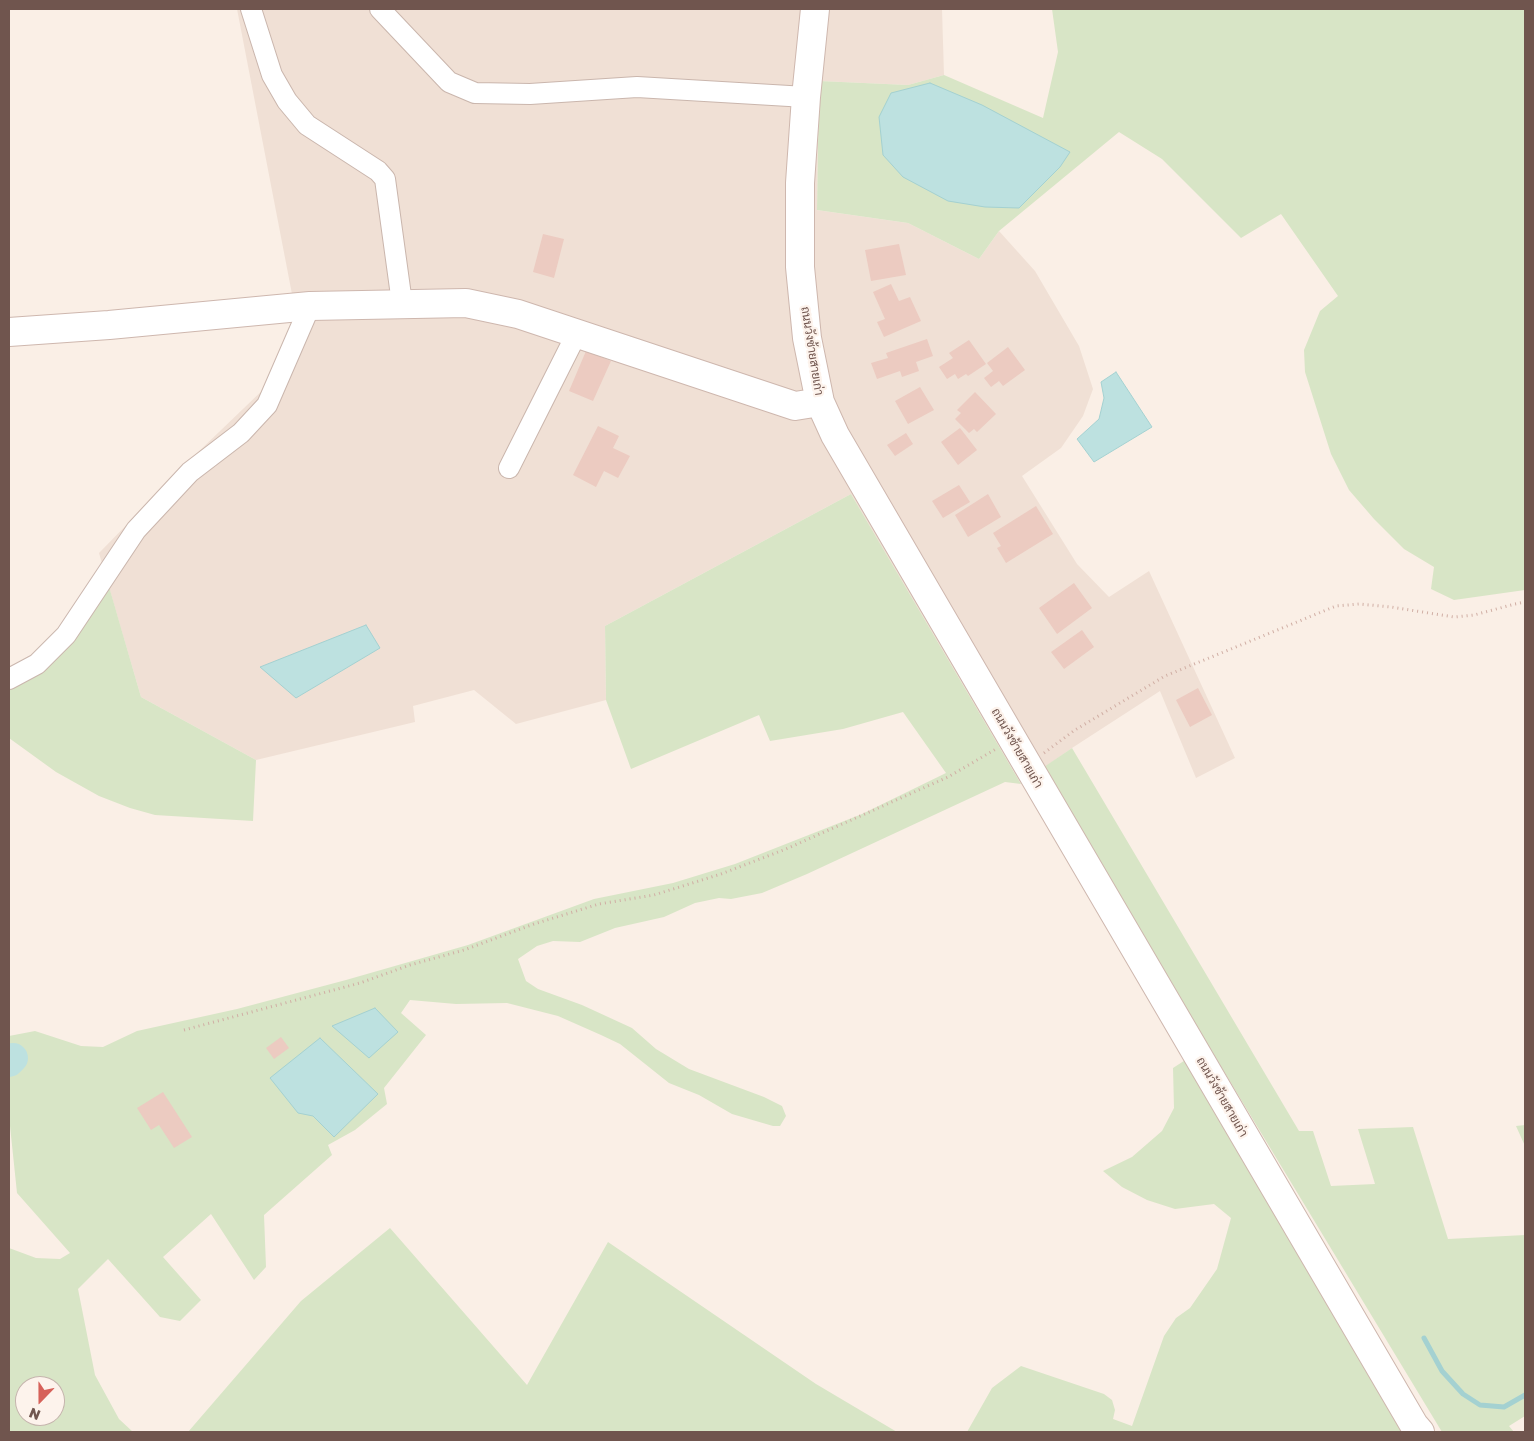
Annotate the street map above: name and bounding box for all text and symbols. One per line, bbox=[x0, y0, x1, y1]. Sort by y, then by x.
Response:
street label: ถนนวังซ้ายสายเก่า bbox=[798, 305, 826, 397]
street label: ถนนวังซ้ายสายเก่า bbox=[988, 705, 1046, 791]
street label: ถนนวังซ้ายสายเก่า bbox=[1193, 1054, 1251, 1140]
north arrow bbox=[15, 1376, 65, 1426]
text: N bbox=[26, 1405, 43, 1424]

